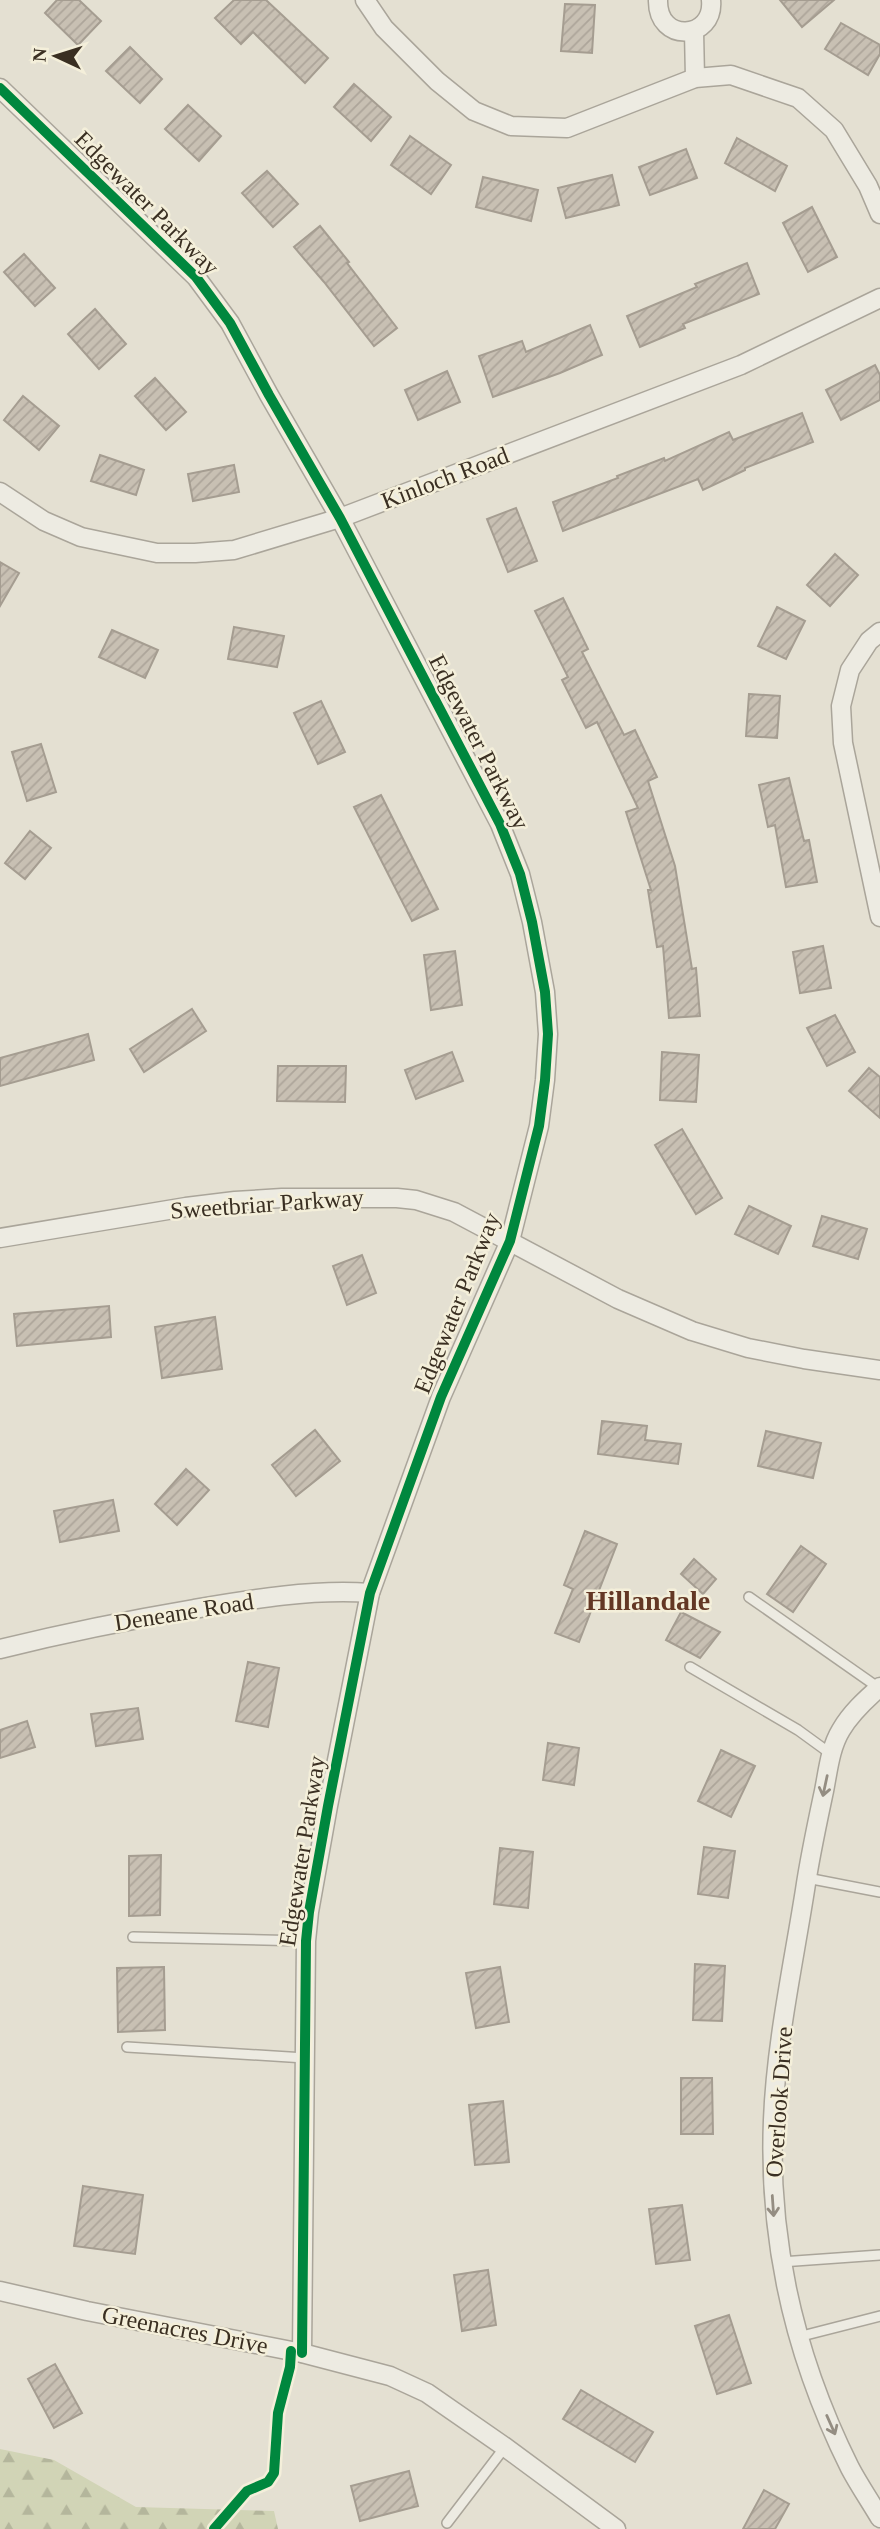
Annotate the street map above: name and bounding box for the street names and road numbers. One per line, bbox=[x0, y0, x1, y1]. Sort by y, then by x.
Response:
street label: Edgewater Parkway bbox=[70, 126, 224, 280]
street label: Kinloch Road bbox=[378, 442, 512, 514]
street label: Edgewater Parkway bbox=[424, 650, 534, 834]
street label: Sweetbriar Parkway bbox=[169, 1184, 365, 1224]
street label: Edgewater Parkway bbox=[409, 1209, 505, 1397]
street label: Deneane Road bbox=[113, 1588, 255, 1636]
street label: Edgewater Parkway bbox=[274, 1754, 330, 1948]
street label: Overlook Drive bbox=[761, 2026, 797, 2178]
street label: Greenacres Drive bbox=[100, 2301, 270, 2359]

